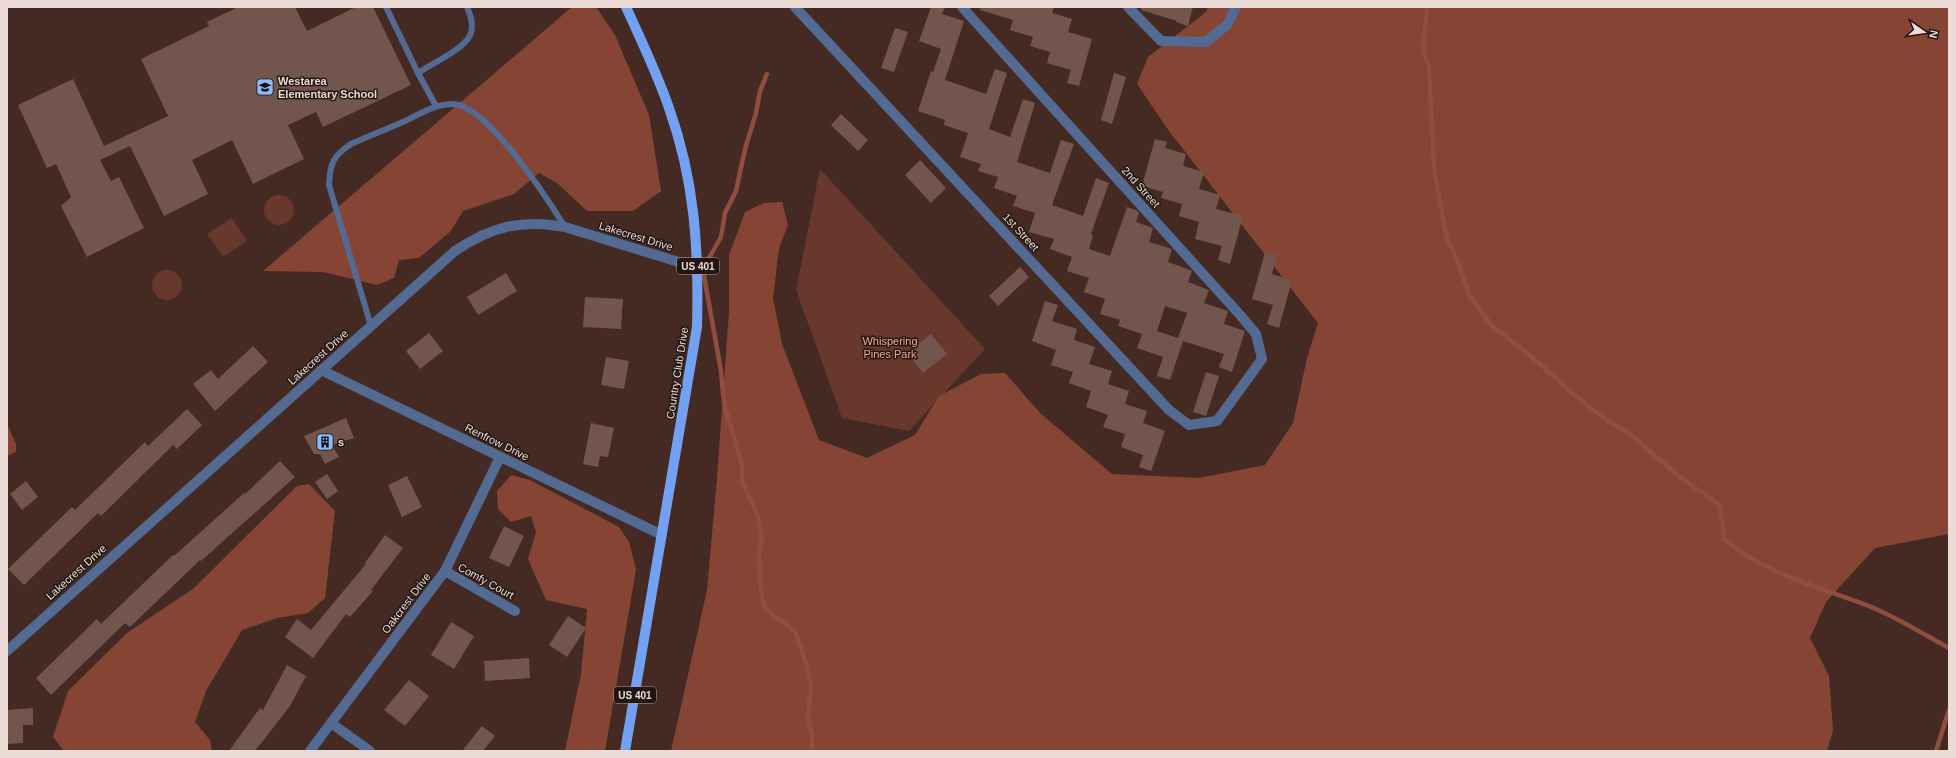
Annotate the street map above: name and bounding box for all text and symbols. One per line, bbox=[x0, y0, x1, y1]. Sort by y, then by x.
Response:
north arrow bbox=[1904, 12, 1944, 52]
text: N bbox=[1927, 29, 1940, 40]
place label: Westarea Elementary School bbox=[278, 75, 377, 100]
school or university icon: Westarea Elementary School bbox=[255, 77, 275, 97]
street label: 2nd Street bbox=[1120, 164, 1162, 210]
street label: 1st Street bbox=[1001, 211, 1041, 253]
street label: Lakecrest Drive bbox=[598, 219, 674, 253]
road number: US 401 bbox=[677, 258, 719, 274]
street label: Country Club Drive bbox=[664, 326, 690, 420]
street label: Lakecrest Drive bbox=[286, 327, 350, 387]
park label: Whispering Pines Park bbox=[862, 335, 918, 360]
street label: Renfrow Drive bbox=[463, 421, 531, 463]
building icon: s bbox=[315, 432, 335, 452]
place label: s bbox=[338, 436, 344, 448]
street label: Lakecrest Drive bbox=[44, 542, 108, 602]
street label: Comfy Court bbox=[456, 561, 516, 601]
street label: Oakcrest Drive bbox=[379, 570, 433, 636]
road number: US 401 bbox=[614, 687, 656, 703]

